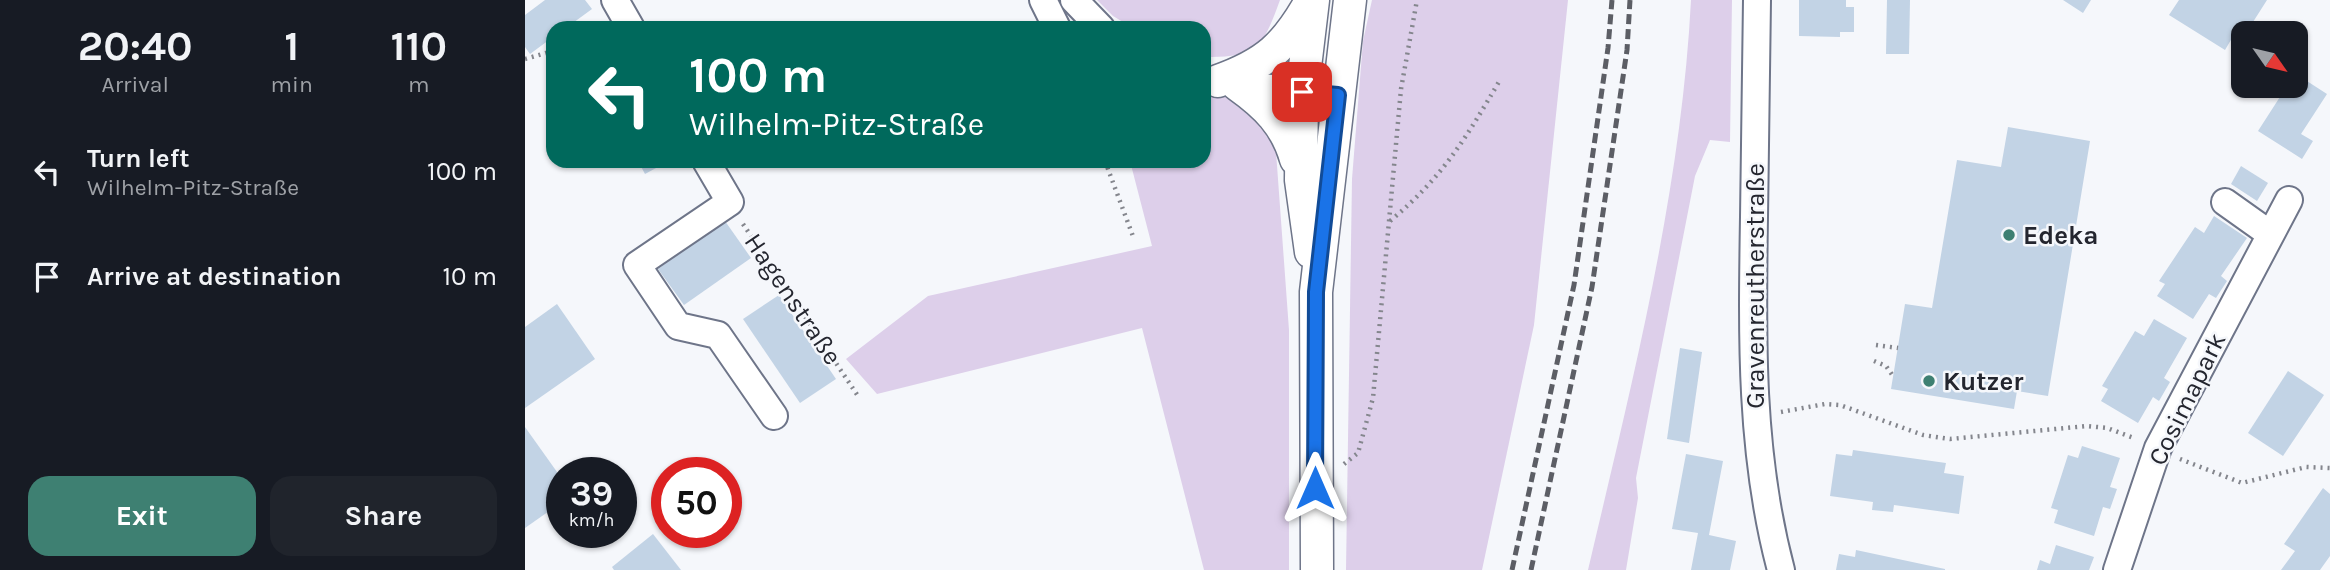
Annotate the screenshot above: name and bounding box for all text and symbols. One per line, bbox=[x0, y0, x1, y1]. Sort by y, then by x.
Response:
text: 20:40 bbox=[78, 21, 193, 71]
text: 1 bbox=[284, 21, 299, 71]
text: 110 bbox=[391, 21, 447, 71]
north arrow bbox=[2231, 21, 2308, 98]
map controls bbox=[2231, 21, 2308, 98]
text: 100 m bbox=[689, 47, 827, 104]
icon: left bbox=[574, 49, 665, 140]
pin bbox=[1272, 62, 1332, 122]
text: Arrival bbox=[102, 71, 169, 98]
text: min bbox=[271, 71, 313, 98]
text: m bbox=[408, 71, 430, 98]
icon: arrive bbox=[1283, 73, 1321, 111]
text: Wilhelm-Pitz-Straße bbox=[689, 106, 984, 143]
text: Turn left bbox=[87, 143, 189, 174]
icon: left bbox=[28, 153, 66, 191]
text: 100 m bbox=[427, 156, 497, 187]
street label: Gravenreutherstraße bbox=[1740, 163, 1771, 409]
text: Wilhelm-Pitz-Straße bbox=[87, 174, 299, 201]
place label: Edeka bbox=[2023, 220, 2099, 251]
street label: Hagenstraße bbox=[738, 227, 848, 371]
marker: Edeka bbox=[2001, 227, 2017, 243]
icon: arrive bbox=[28, 258, 66, 296]
text: Arrive at destination bbox=[87, 261, 341, 292]
text: 10 m bbox=[442, 261, 497, 292]
street label: Cosimapark bbox=[2142, 328, 2232, 470]
place label: Kutzer bbox=[1943, 366, 2024, 397]
marker: Kutzer bbox=[1921, 373, 1937, 389]
position arrow bbox=[1278, 451, 1352, 525]
speed limit sign: 50 bbox=[651, 457, 742, 548]
text: 39 bbox=[570, 473, 613, 514]
button: Exit bbox=[28, 476, 256, 556]
button: Share bbox=[270, 476, 497, 556]
text: km/h bbox=[569, 509, 614, 531]

